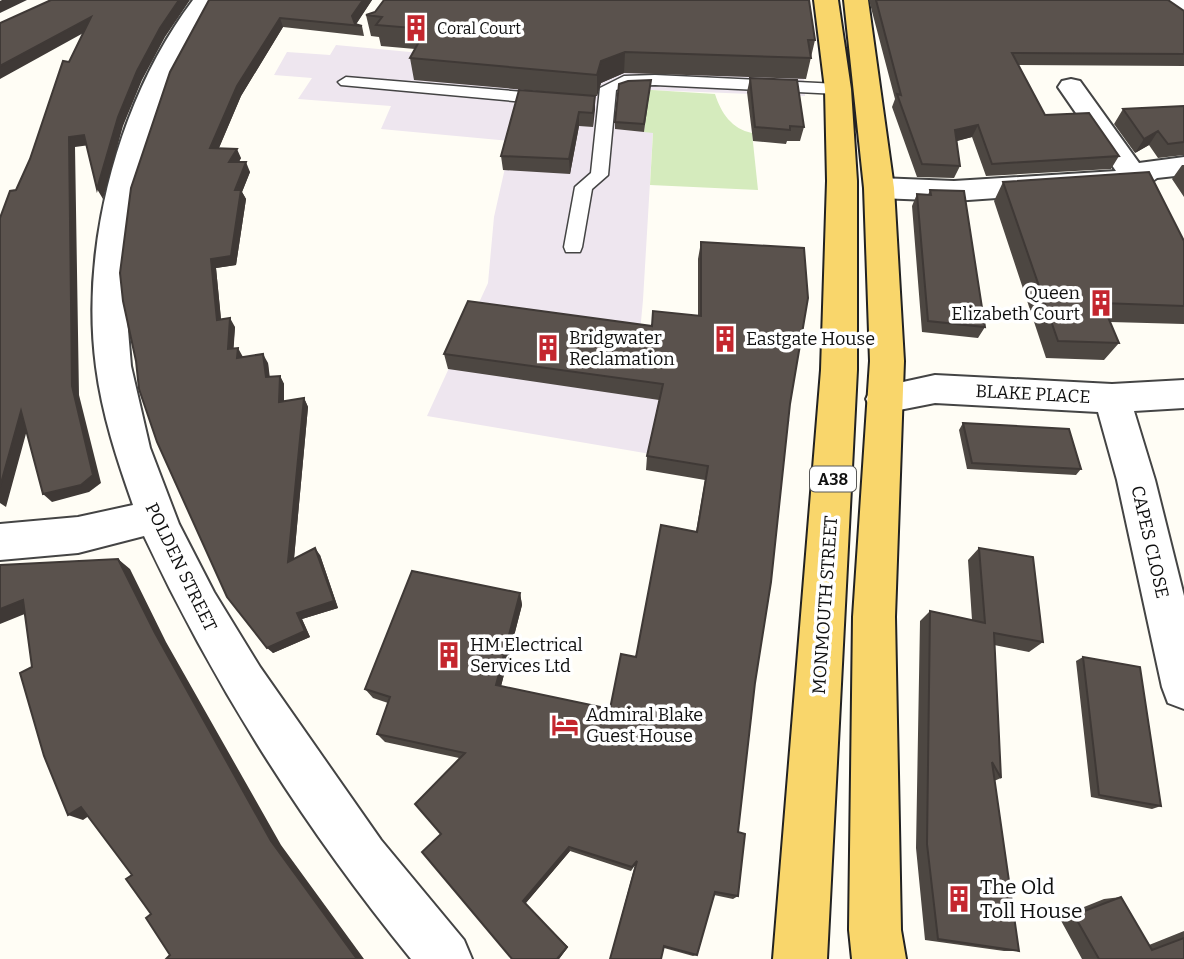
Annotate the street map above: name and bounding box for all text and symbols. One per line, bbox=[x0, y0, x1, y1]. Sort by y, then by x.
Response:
building icon: Coral Court bbox=[401, 13, 431, 43]
place label: Coral Court bbox=[437, 19, 521, 38]
place label: Queen Elizabeth Court bbox=[951, 282, 1081, 325]
building icon: Queen Elizabeth Court bbox=[1086, 288, 1116, 318]
building icon: Eastgate House bbox=[710, 324, 740, 354]
place label: Bridgwater Reclamation bbox=[569, 327, 675, 370]
place label: Eastgate House bbox=[746, 328, 875, 350]
building icon: Bridgwater Reclamation bbox=[533, 333, 563, 363]
street label: BLAKE PLACE bbox=[975, 380, 1091, 408]
road number: A38 bbox=[810, 466, 856, 492]
street label: CAPES CLOSE bbox=[1126, 484, 1174, 600]
street label: POLDEN STREET bbox=[140, 499, 222, 635]
street label: MONMOUTH STREET bbox=[808, 515, 842, 695]
place label: HM Electrical Services Ltd bbox=[470, 634, 583, 677]
building icon: HM Electrical Services Ltd bbox=[434, 640, 464, 670]
place label: Admiral Blake Guest House bbox=[586, 704, 703, 747]
hotel icon: Admiral Blake Guest House bbox=[550, 710, 580, 740]
place label: The Old Toll House bbox=[980, 874, 1083, 924]
building icon: The Old Toll House bbox=[944, 884, 974, 914]

